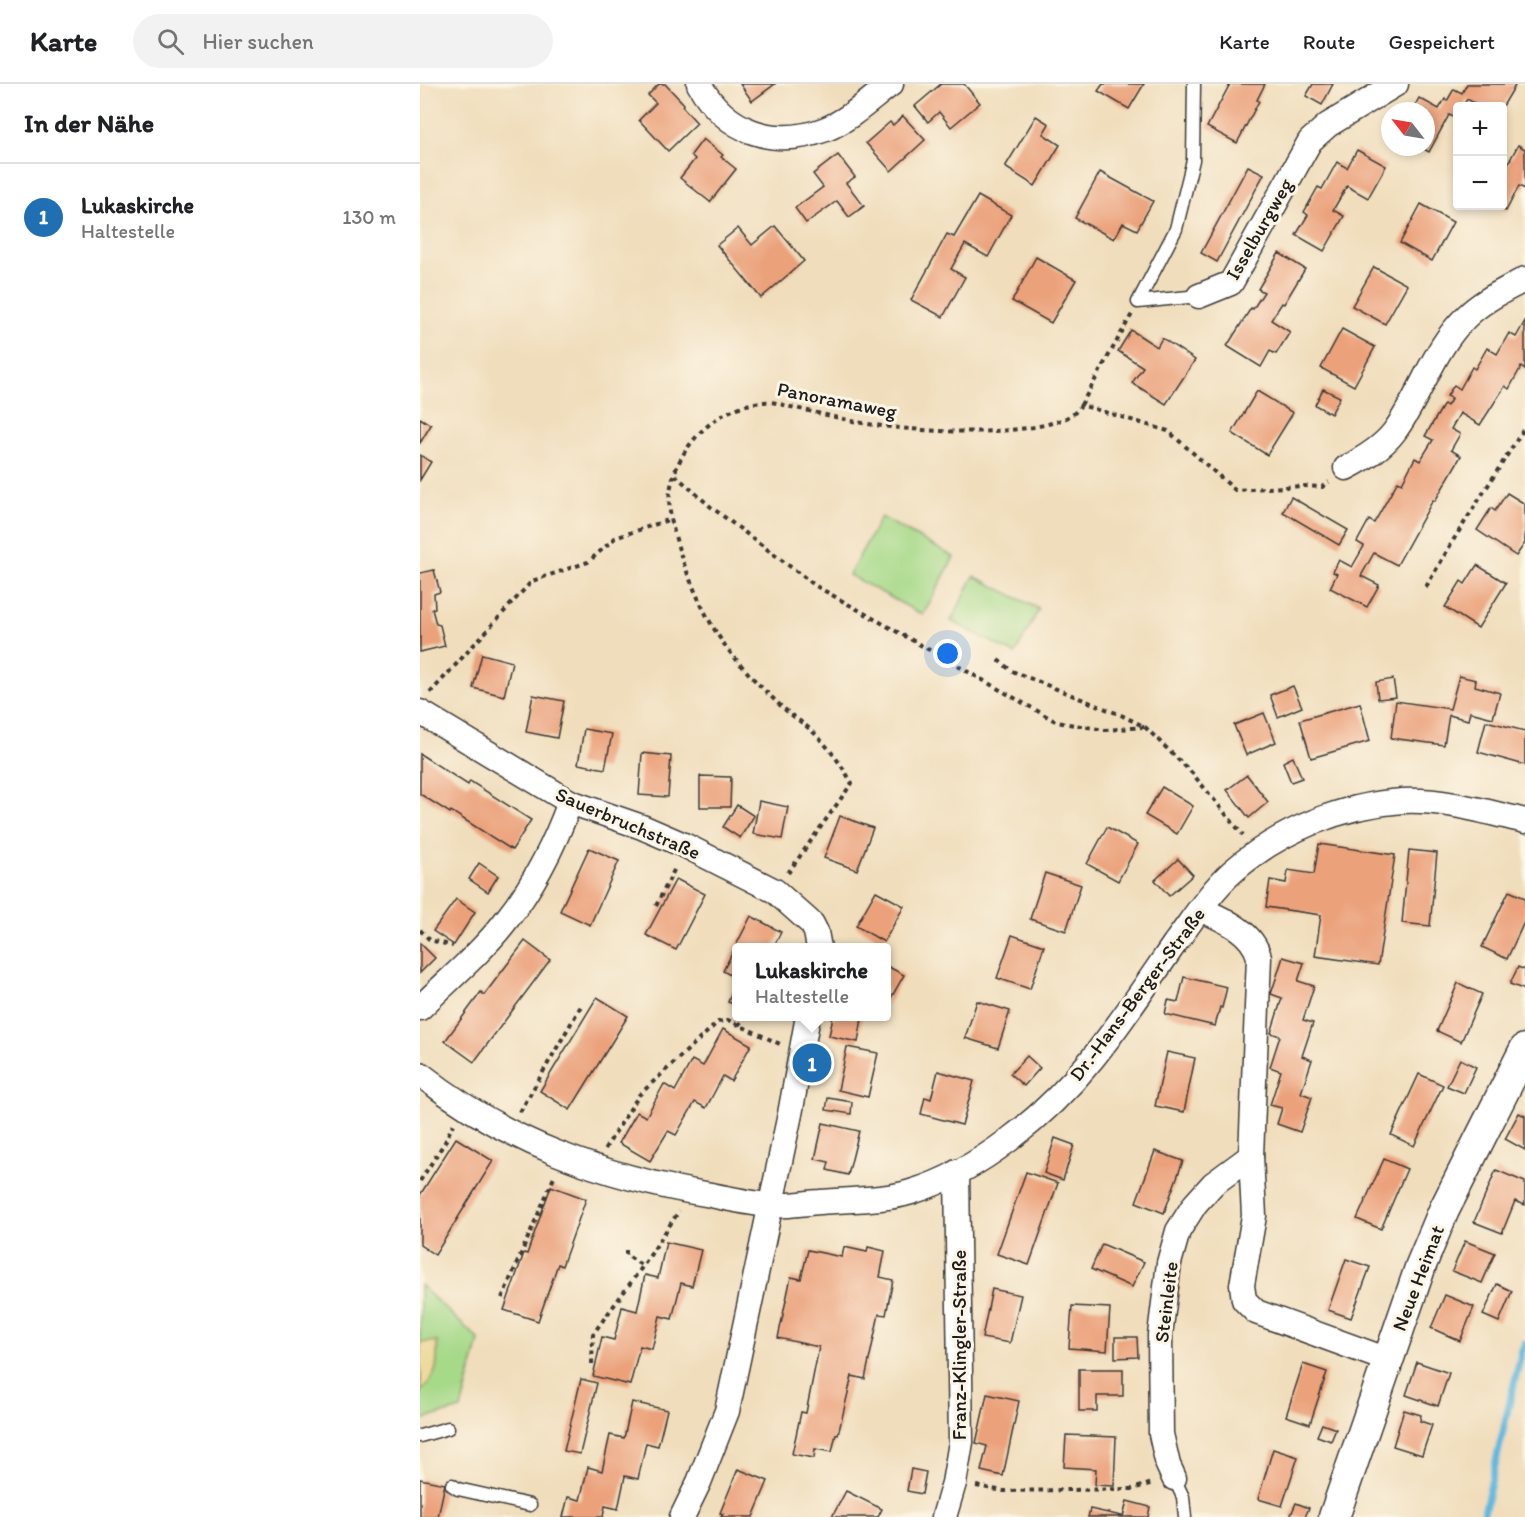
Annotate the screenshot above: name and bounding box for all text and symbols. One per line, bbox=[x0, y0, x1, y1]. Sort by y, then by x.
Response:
search box bbox=[133, 14, 553, 68]
text: Karte bbox=[30, 24, 97, 58]
icon: search bbox=[154, 25, 187, 58]
text: Hier suchen bbox=[202, 28, 314, 55]
text: Karte bbox=[1219, 29, 1270, 54]
text: Route bbox=[1303, 29, 1356, 54]
text: Gespeichert bbox=[1389, 29, 1495, 54]
north arrow bbox=[1381, 102, 1435, 156]
map controls bbox=[1453, 102, 1507, 210]
button: + bbox=[1453, 102, 1507, 156]
text: In der Nähe bbox=[24, 107, 154, 139]
button: − bbox=[1453, 156, 1507, 210]
street label: Isselburgweg bbox=[1220, 173, 1298, 284]
text: Lukaskirche bbox=[81, 192, 194, 219]
text: 1 bbox=[39, 205, 48, 229]
text: 130 m bbox=[342, 205, 396, 229]
text: Haltestelle bbox=[81, 219, 175, 243]
street label: Panoramaweg bbox=[775, 377, 900, 423]
your location bbox=[933, 639, 962, 668]
street label: Sauerbruchstraße bbox=[552, 782, 704, 864]
street label: Dr.-Hans-Berger-Straße bbox=[1064, 903, 1210, 1085]
popup bbox=[732, 943, 891, 1021]
text: Lukaskirche bbox=[755, 957, 868, 984]
text: Haltestelle bbox=[755, 984, 849, 1008]
pin: 1 bbox=[792, 1040, 832, 1086]
street label: Neue Heimat bbox=[1387, 1221, 1449, 1334]
street label: Franz-Klingler-Straße bbox=[947, 1250, 971, 1440]
street label: Steinleite bbox=[1149, 1260, 1183, 1344]

